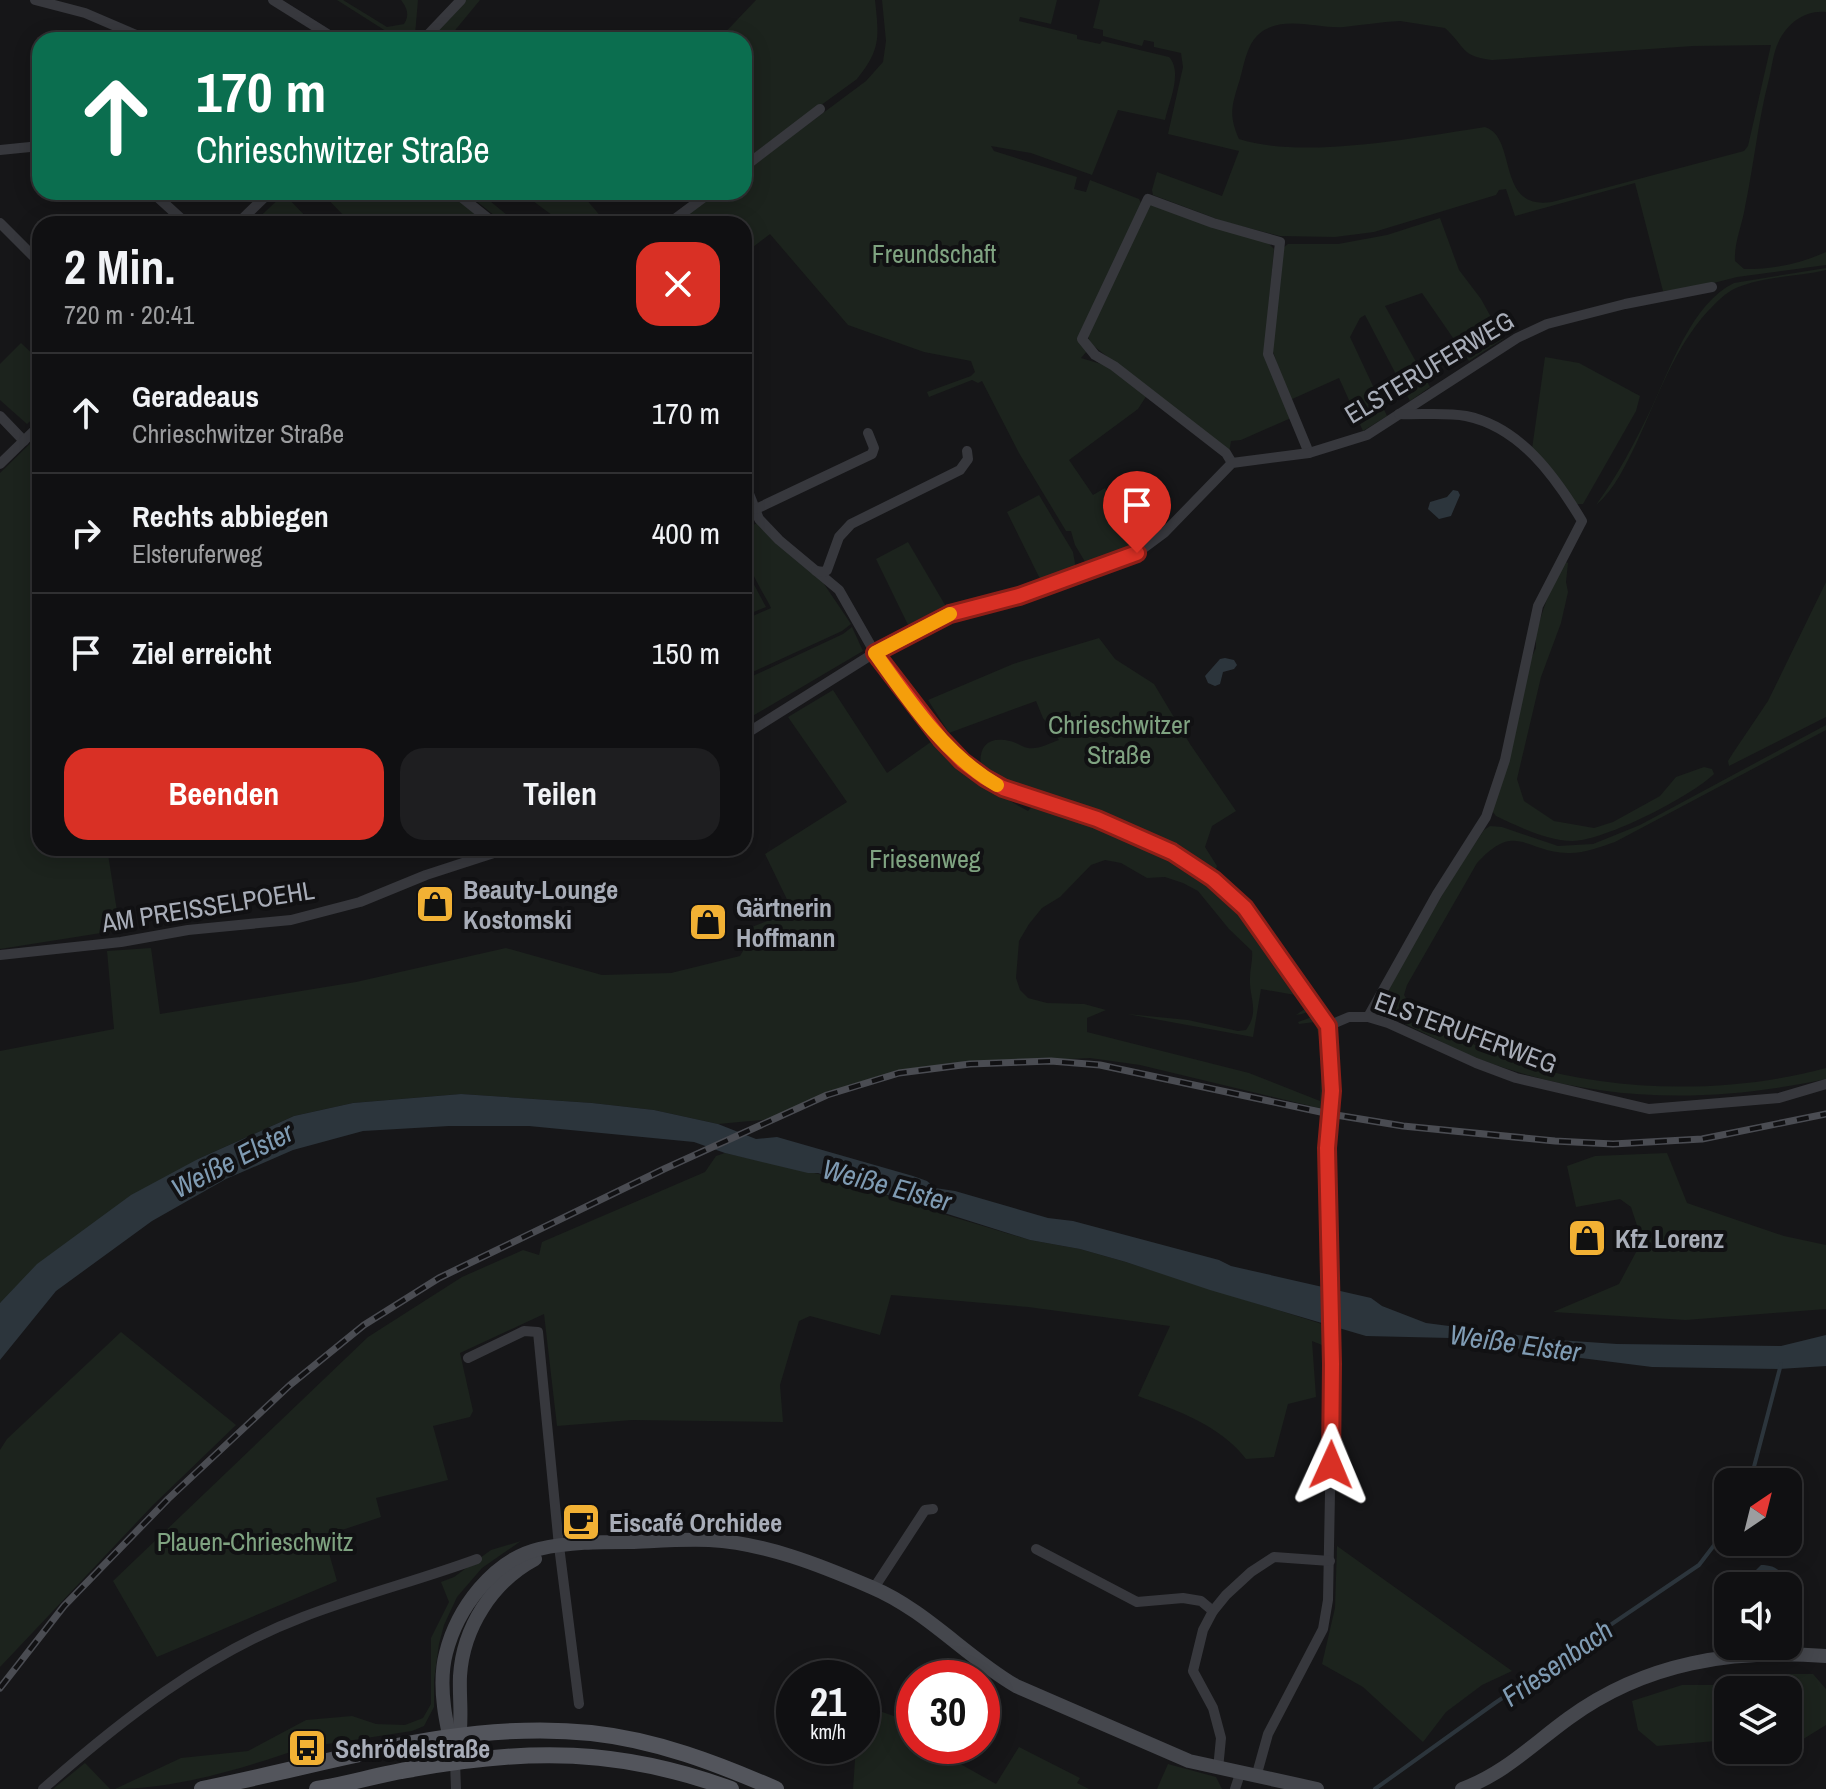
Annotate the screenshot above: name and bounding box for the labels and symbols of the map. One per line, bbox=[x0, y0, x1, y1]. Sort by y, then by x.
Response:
park label: Freundschaft bbox=[872, 236, 996, 271]
street label: ELSTERUFERWEG bbox=[1338, 303, 1520, 431]
pin bbox=[1103, 471, 1171, 553]
park label: Chrieschwitzer Straße bbox=[1048, 707, 1190, 772]
park label: Friesenweg bbox=[869, 841, 981, 876]
street label: AM PREISSELPOEHL bbox=[98, 872, 317, 940]
place label: Beauty-Lounge Kostomski bbox=[463, 872, 618, 937]
shop icon: Beauty-Lounge Kostomski bbox=[414, 883, 456, 925]
place label: Gärtnerin Hoffmann bbox=[736, 890, 835, 955]
shop icon: Gärtnerin Hoffmann bbox=[687, 901, 729, 943]
street label: ELSTERUFERWEG bbox=[1370, 983, 1562, 1081]
water label: Weiße Elster bbox=[164, 1112, 301, 1207]
water label: Weiße Elster bbox=[818, 1150, 957, 1221]
shop icon: Kfz Lorenz bbox=[1566, 1217, 1608, 1259]
place label: Kfz Lorenz bbox=[1615, 1221, 1724, 1256]
water label: Weiße Elster bbox=[1447, 1315, 1584, 1371]
position arrow bbox=[1289, 1423, 1373, 1507]
north arrow bbox=[1714, 1468, 1802, 1556]
cafe icon: Eiscafé Orchidee bbox=[560, 1501, 602, 1543]
place label: Eiscafé Orchidee bbox=[609, 1505, 782, 1540]
park label: Plauen-Chrieschwitz bbox=[157, 1524, 353, 1559]
water label: Friesenbach bbox=[1494, 1611, 1620, 1715]
speed limit sign: 30 bbox=[896, 1660, 1000, 1764]
bus stop icon: Schrödelstraße bbox=[286, 1727, 328, 1769]
place label: Schrödelstraße bbox=[335, 1731, 490, 1766]

